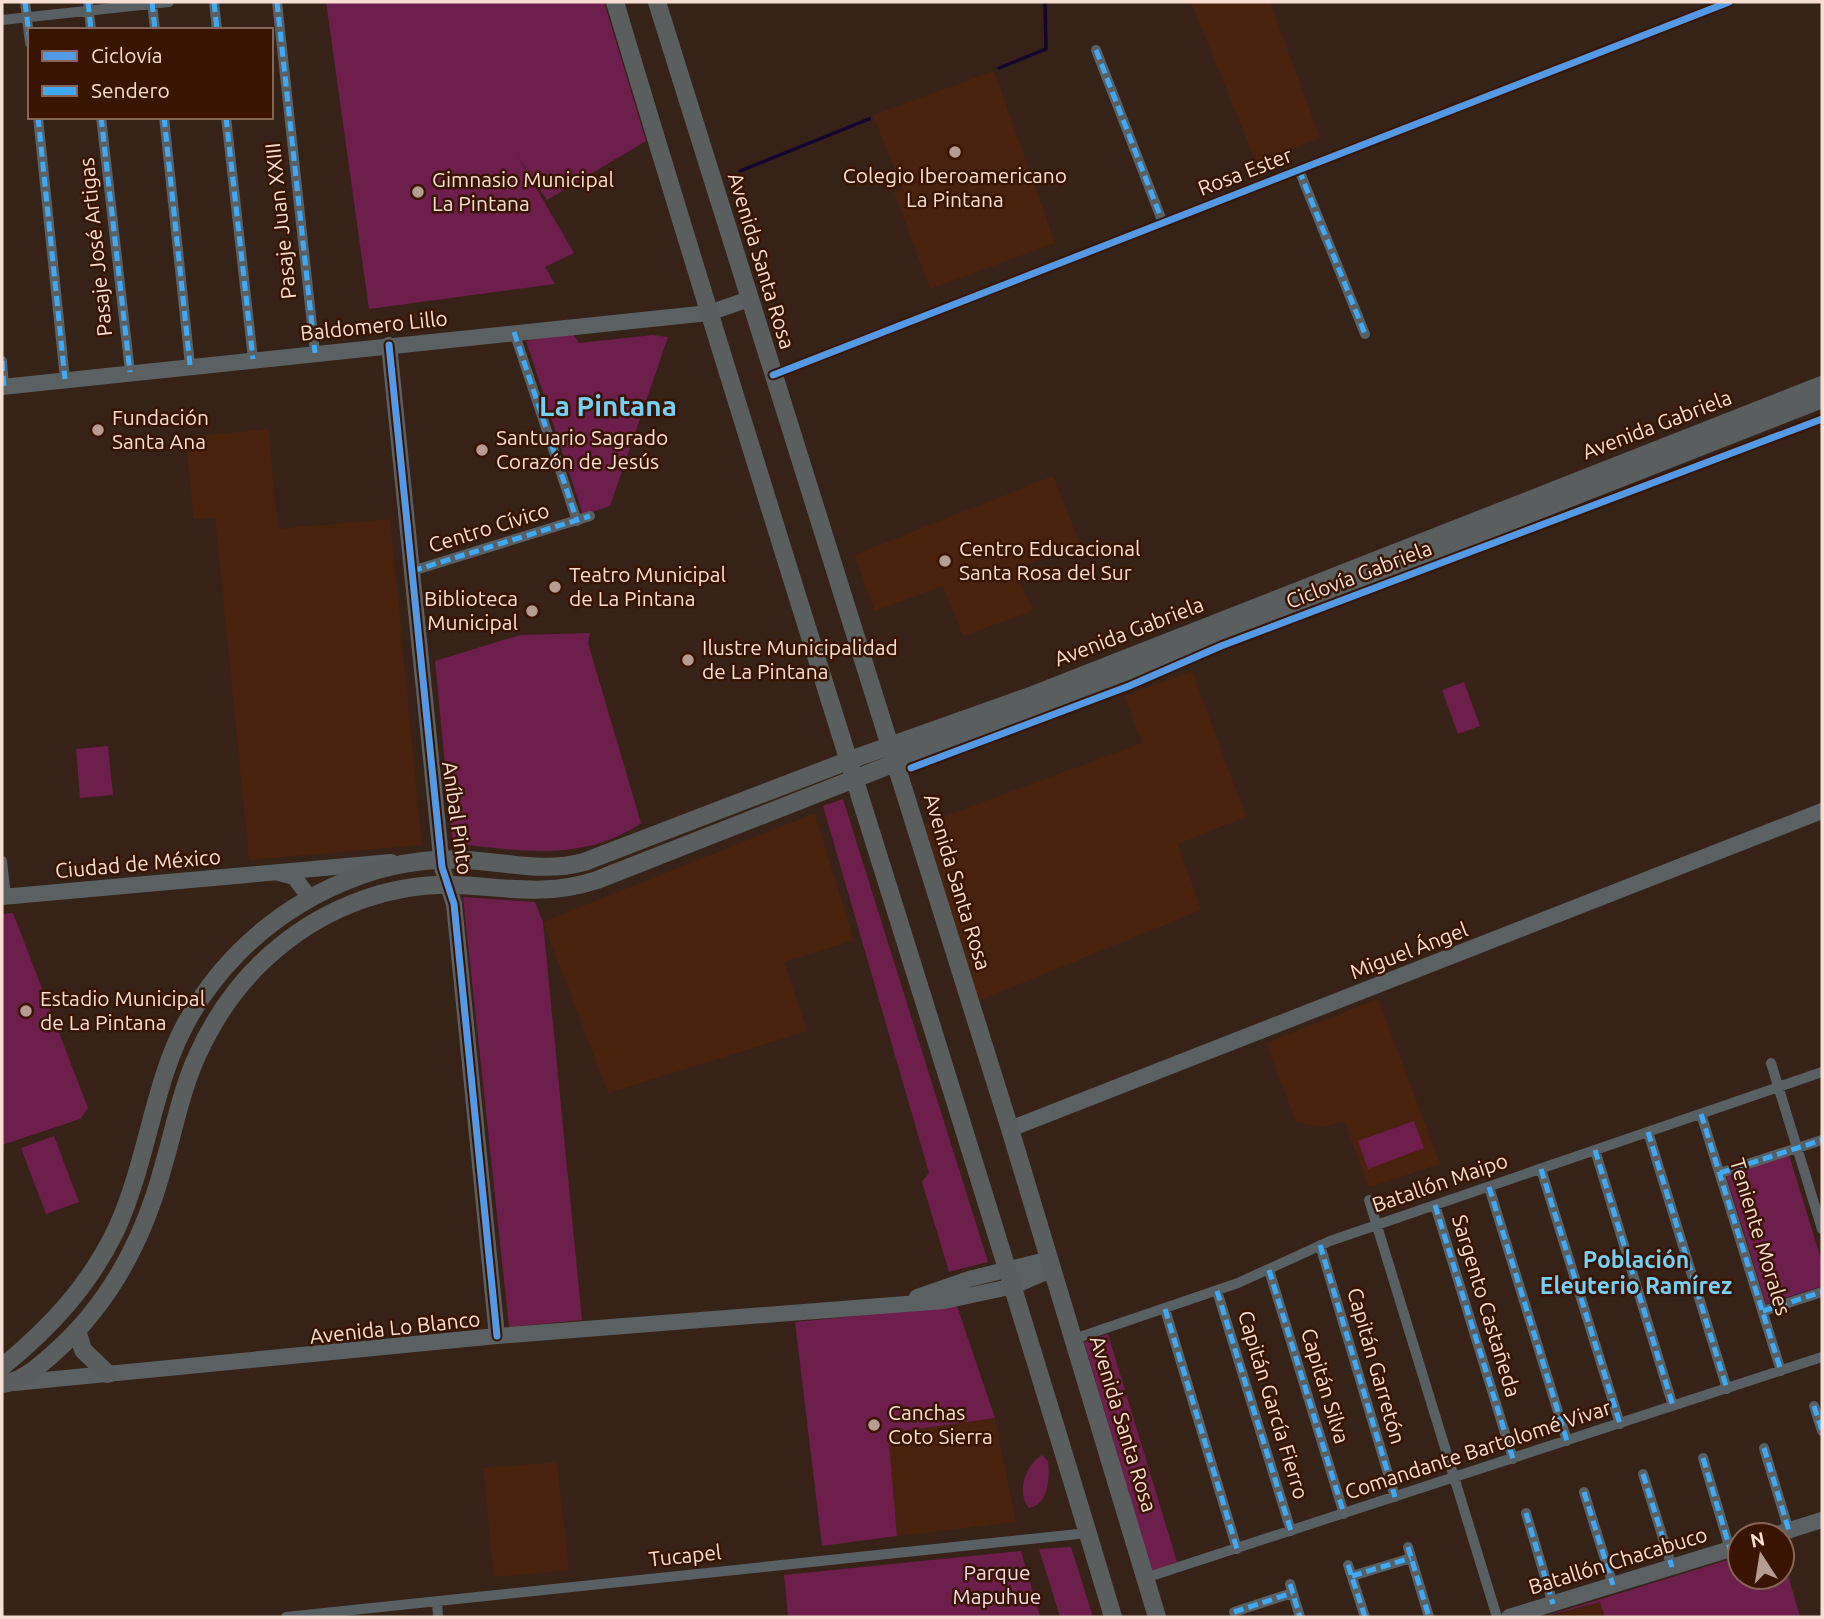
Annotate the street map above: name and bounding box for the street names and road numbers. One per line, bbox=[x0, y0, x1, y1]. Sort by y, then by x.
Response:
street label: Pasaje Juan XXIII bbox=[260, 142, 300, 300]
street label: Rosa Ester bbox=[1194, 142, 1295, 200]
street label: Pasaje José Artigas bbox=[74, 157, 116, 338]
street label: Avenida Santa Rosa bbox=[724, 170, 800, 352]
street label: Baldomero Lillo bbox=[299, 305, 449, 345]
street label: Avenida Gabriela bbox=[1579, 385, 1735, 464]
street label: Centro Cívico bbox=[425, 497, 552, 557]
street label: Ciclovía Gabriela bbox=[1282, 535, 1435, 613]
street label: Avenida Gabriela bbox=[1051, 592, 1207, 671]
street label: Aníbal Pinto bbox=[438, 760, 478, 876]
street label: Avenida Santa Rosa bbox=[920, 791, 996, 973]
street label: Ciudad de México bbox=[54, 844, 222, 882]
street label: Miguel Ángel bbox=[1346, 917, 1471, 984]
street label: Batallón Maipo bbox=[1369, 1148, 1511, 1217]
street label: Teniente Morales bbox=[1726, 1155, 1796, 1318]
street label: Sargento Castañeda bbox=[1448, 1212, 1526, 1400]
street label: Capitán Garretón bbox=[1343, 1285, 1411, 1447]
street label: Avenida Lo Blanco bbox=[308, 1306, 481, 1348]
street label: Capitán García Fierro bbox=[1234, 1308, 1314, 1502]
street label: Capitán Silva bbox=[1297, 1325, 1355, 1446]
street label: Avenida Santa Rosa bbox=[1086, 1333, 1162, 1515]
street label: Comandante Bartolomé Vivar bbox=[1341, 1395, 1614, 1504]
street label: Batallón Chacabuco bbox=[1525, 1521, 1710, 1599]
street label: Tucapel bbox=[647, 1539, 722, 1571]

